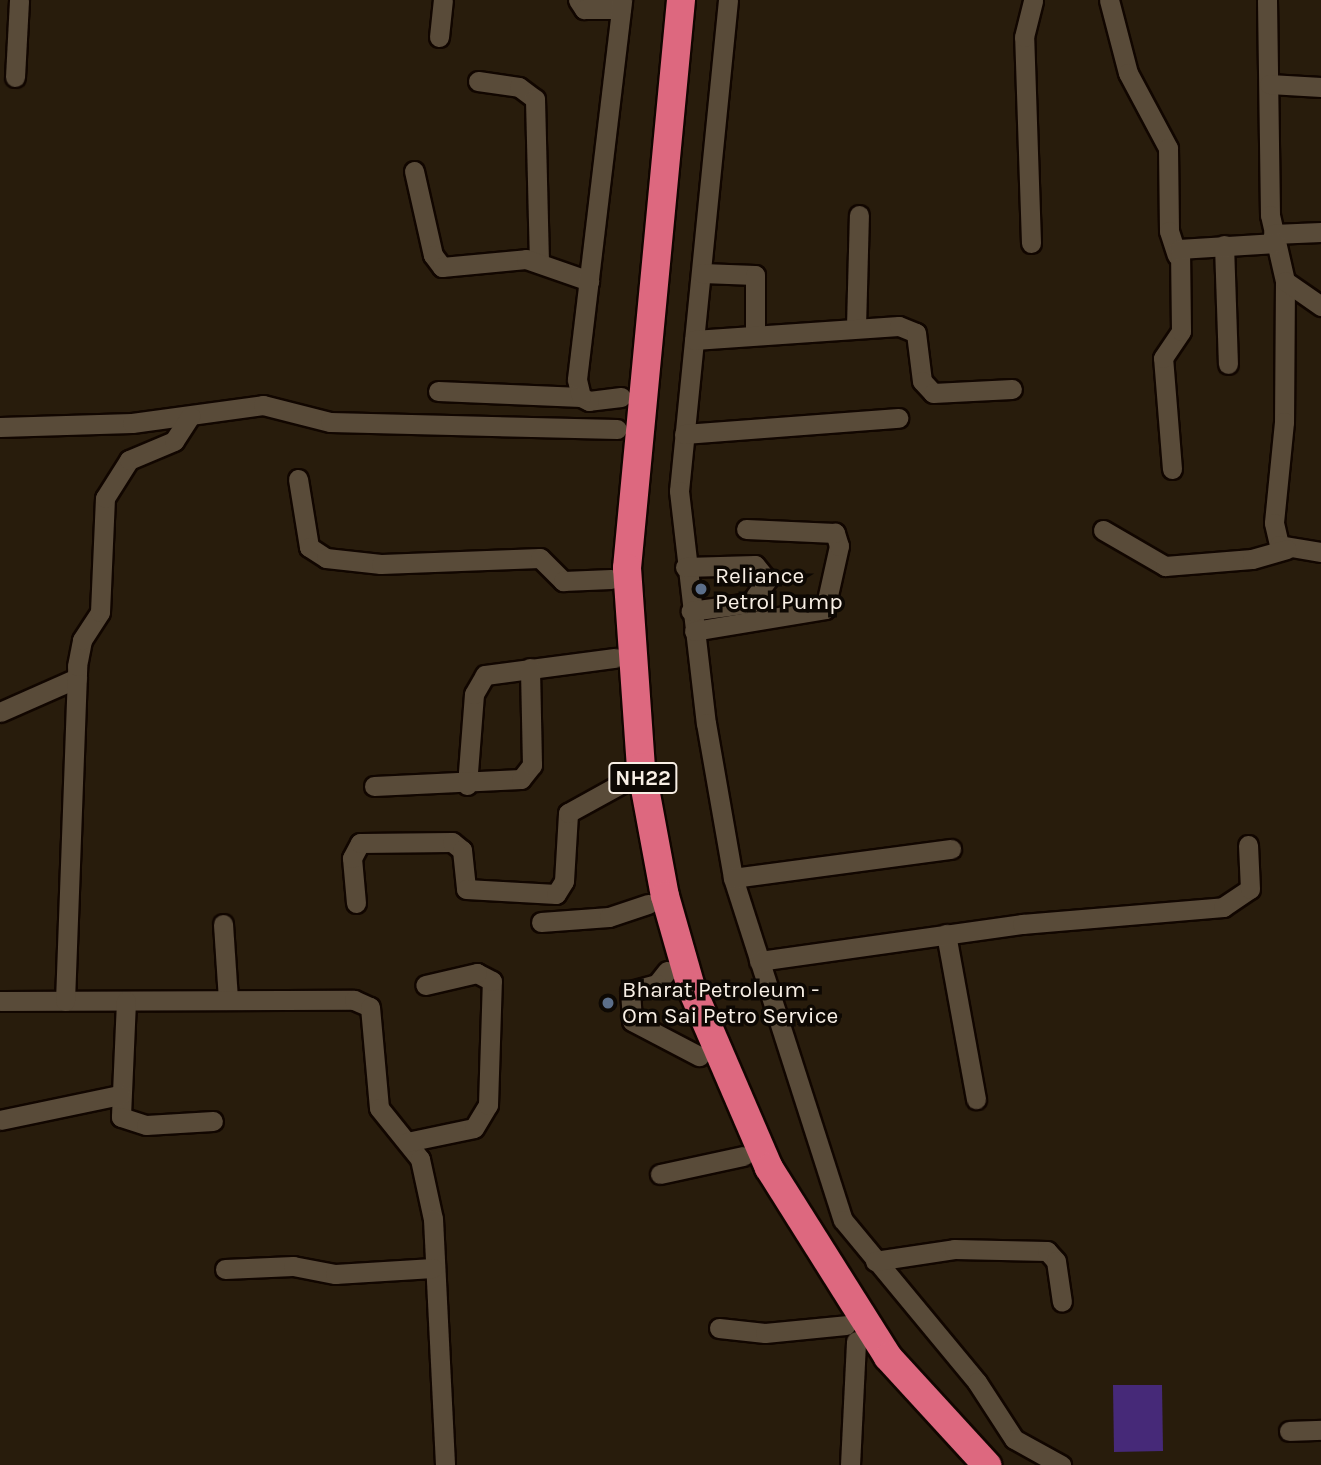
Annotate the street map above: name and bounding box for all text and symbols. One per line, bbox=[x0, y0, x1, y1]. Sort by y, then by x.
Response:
place label: Reliance Petrol Pump bbox=[715, 562, 843, 616]
marker: Reliance Petrol Pump bbox=[693, 581, 709, 597]
road number: NH22 bbox=[608, 760, 678, 796]
place label: Bharat Petroleum - Om Sai Petro Service bbox=[622, 976, 838, 1030]
marker: Bharat Petroleum - Om Sai Petro Service bbox=[600, 995, 616, 1011]

